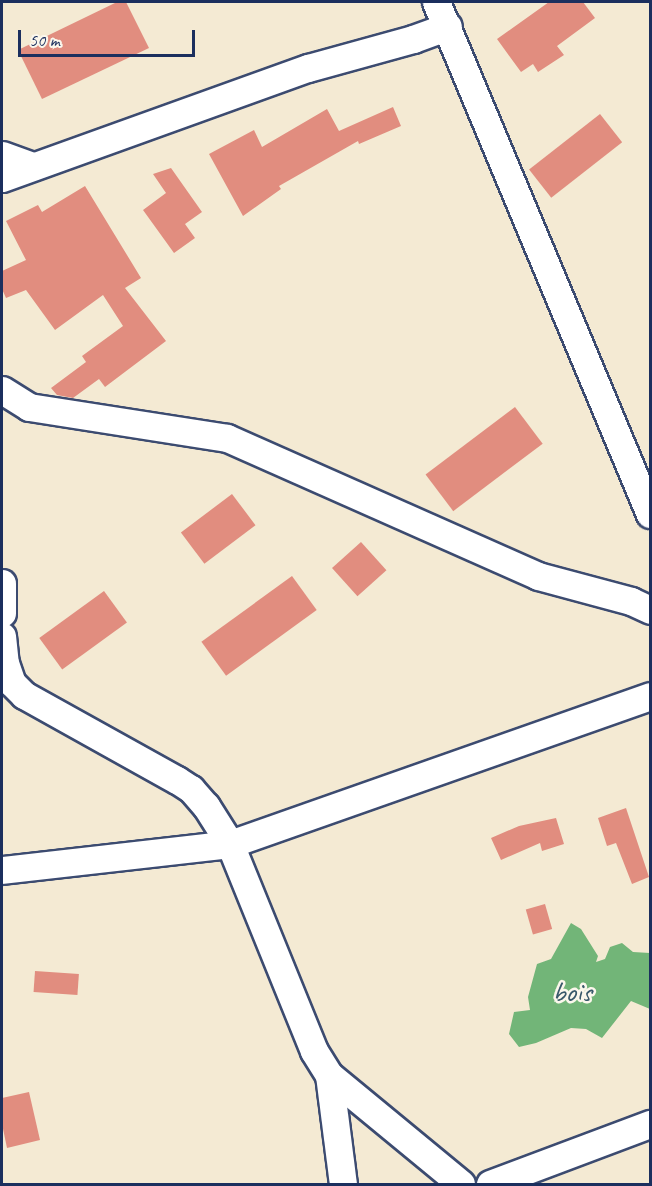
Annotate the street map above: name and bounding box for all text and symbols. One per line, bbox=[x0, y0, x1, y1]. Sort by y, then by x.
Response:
scale bar bbox=[21, 18, 198, 56]
text: 50 m bbox=[29, 29, 60, 51]
park label: bois bbox=[552, 973, 592, 1009]

